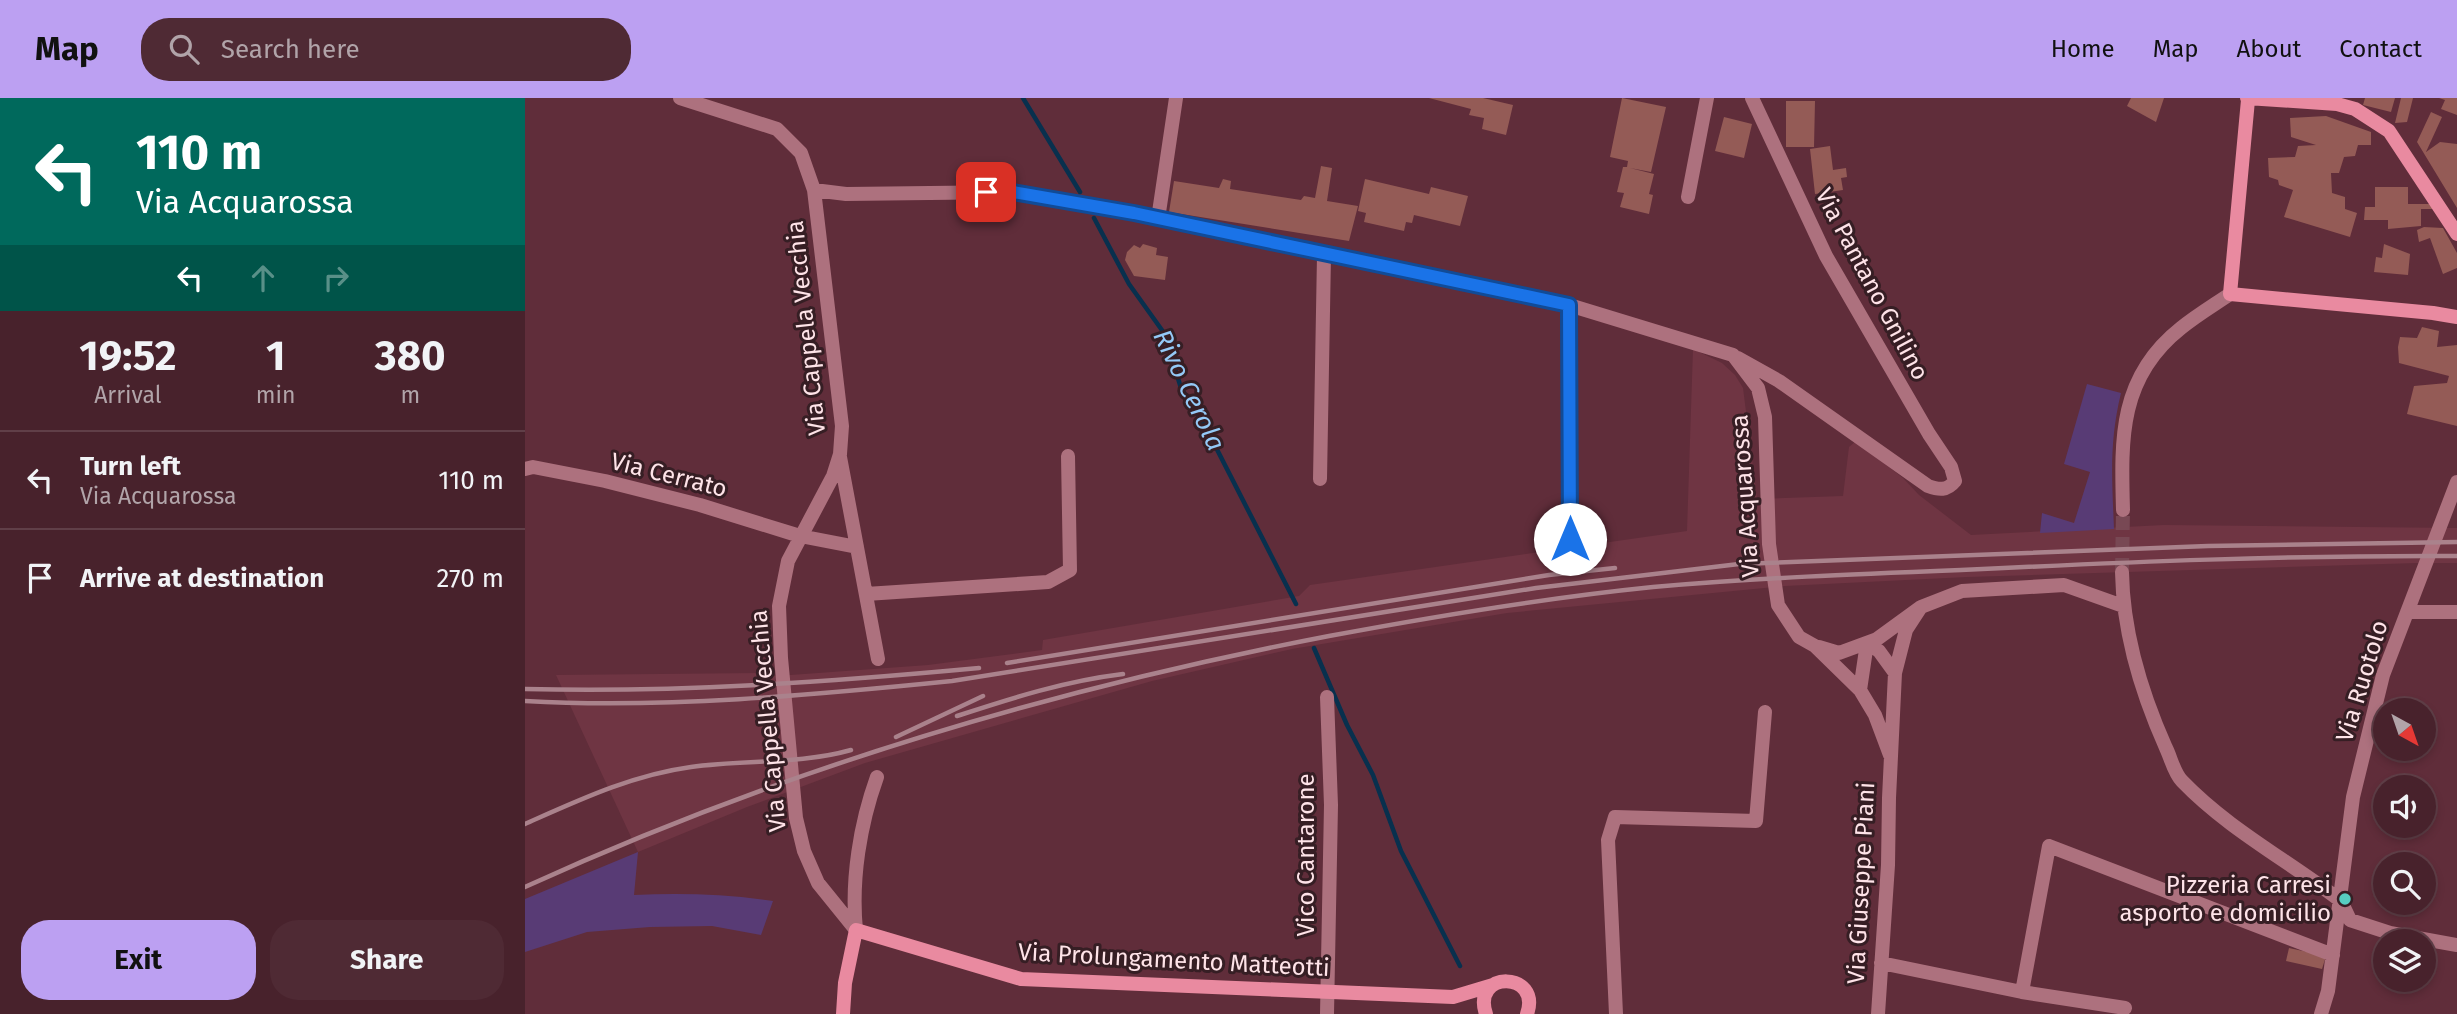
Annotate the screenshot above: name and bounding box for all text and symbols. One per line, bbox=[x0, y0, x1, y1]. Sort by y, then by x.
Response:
search box bbox=[141, 18, 631, 81]
text: Map bbox=[35, 29, 99, 69]
icon: search bbox=[165, 30, 203, 68]
text: Search here bbox=[221, 34, 360, 65]
text: Home bbox=[2051, 35, 2115, 63]
text: Map bbox=[2153, 35, 2199, 63]
text: About bbox=[2237, 35, 2301, 63]
text: Contact bbox=[2339, 35, 2422, 63]
text: 110 m bbox=[136, 123, 262, 182]
icon: left bbox=[21, 126, 112, 217]
pin bbox=[956, 162, 1016, 222]
icon: arrive bbox=[967, 173, 1005, 211]
text: Via Acquarossa bbox=[136, 183, 354, 221]
street label: Via Pantano Gnilino bbox=[1810, 183, 1934, 385]
street label: Via Cappela Vecchia bbox=[781, 219, 831, 437]
icon: left bbox=[171, 259, 209, 297]
icon: ahead bbox=[244, 259, 282, 297]
icon: right bbox=[317, 259, 355, 297]
water label: Rivo Cerola bbox=[1146, 324, 1232, 456]
text: 19:52 bbox=[79, 331, 176, 381]
text: 1 bbox=[266, 331, 285, 381]
text: 380 bbox=[375, 331, 446, 381]
text: Arrival bbox=[94, 381, 162, 409]
text: min bbox=[256, 381, 295, 409]
text: m bbox=[400, 381, 420, 409]
street label: Via Acquarossa bbox=[1725, 414, 1765, 578]
street label: Via Cerrato bbox=[608, 447, 730, 503]
text: Turn left bbox=[80, 451, 181, 482]
icon: left bbox=[21, 461, 59, 499]
text: 110 m bbox=[438, 465, 504, 496]
text: Via Acquarossa bbox=[80, 482, 236, 510]
position arrow bbox=[1533, 502, 1607, 576]
icon: arrive bbox=[21, 559, 59, 597]
text: Arrive at destination bbox=[80, 563, 324, 594]
text: 270 m bbox=[436, 563, 504, 594]
street label: Via Cappella Vecchia bbox=[744, 609, 792, 833]
street label: Via Ruotolo bbox=[2330, 617, 2394, 745]
north arrow bbox=[2373, 698, 2436, 761]
map controls bbox=[2373, 698, 2436, 992]
street label: Vico Cantarone bbox=[1292, 773, 1320, 937]
button: sound bbox=[2373, 775, 2436, 838]
street label: Via Giuseppe Piani bbox=[1842, 781, 1880, 985]
button: search bbox=[2373, 852, 2436, 915]
place label: Pizzeria Carresi asporto e domicilio bbox=[2120, 871, 2331, 927]
marker: Pizzeria Carresi asporto e domicilio bbox=[2337, 891, 2353, 907]
button: Exit bbox=[21, 920, 256, 1000]
button: Share bbox=[270, 920, 504, 1000]
button: layers bbox=[2373, 929, 2436, 992]
street label: Via Prolungamento Matteotti bbox=[1017, 938, 1331, 982]

